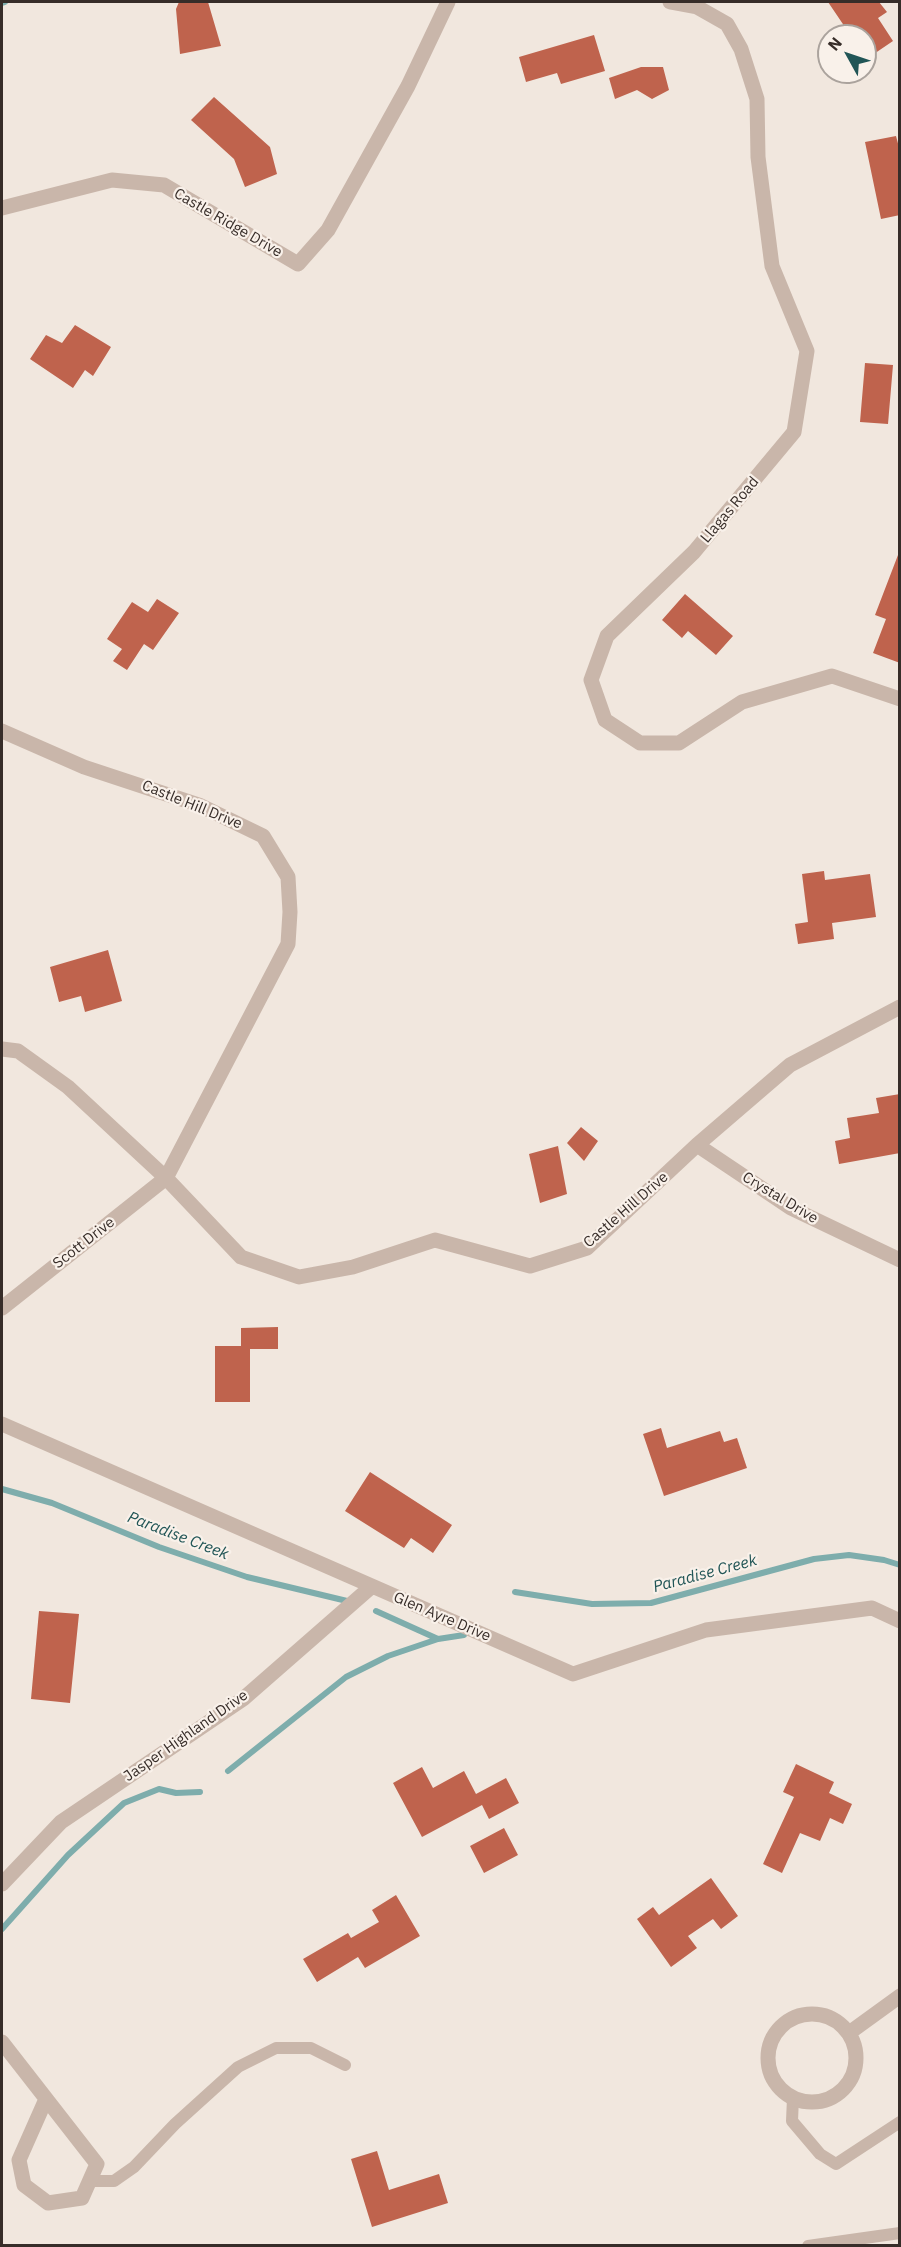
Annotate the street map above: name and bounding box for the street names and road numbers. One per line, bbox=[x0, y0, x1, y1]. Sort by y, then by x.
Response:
street label: Castle Ridge Drive bbox=[171, 185, 285, 261]
street label: Llagas Road bbox=[697, 473, 763, 547]
street label: Castle Hill Drive bbox=[139, 777, 245, 833]
street label: Castle Hill Drive bbox=[580, 1168, 672, 1252]
street label: Crystal Drive bbox=[739, 1168, 821, 1228]
street label: Scott Drive bbox=[50, 1213, 118, 1273]
street label: Glen Ayre Drive bbox=[391, 1588, 493, 1646]
street label: Jasper Highland Drive bbox=[120, 1686, 252, 1786]

